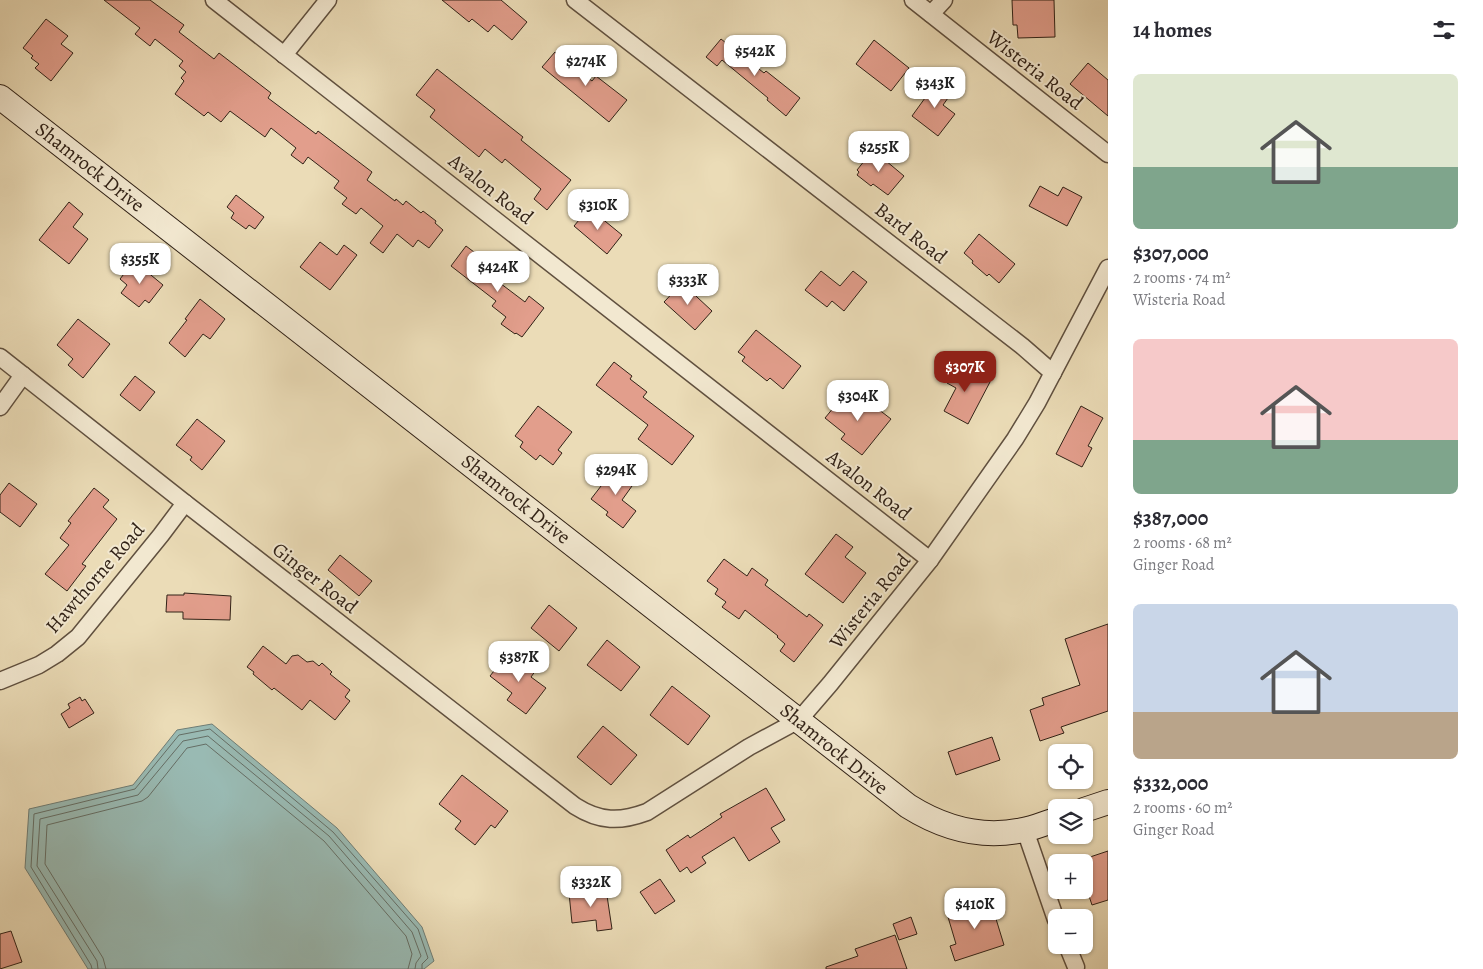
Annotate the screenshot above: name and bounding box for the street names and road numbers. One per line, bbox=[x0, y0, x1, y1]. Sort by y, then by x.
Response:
street label: Wisteria Road bbox=[980, 23, 1089, 116]
street label: Shamrock Drive bbox=[30, 116, 150, 218]
street label: Avalon Road bbox=[442, 147, 539, 231]
street label: Bard Road bbox=[869, 196, 953, 270]
street label: Avalon Road bbox=[820, 443, 917, 527]
street label: Shamrock Drive bbox=[456, 448, 576, 550]
street label: Hawthorne Road bbox=[39, 517, 151, 639]
street label: Ginger Road bbox=[267, 536, 364, 620]
street label: Wisteria Road bbox=[823, 548, 917, 655]
street label: Shamrock Drive bbox=[774, 697, 894, 801]

